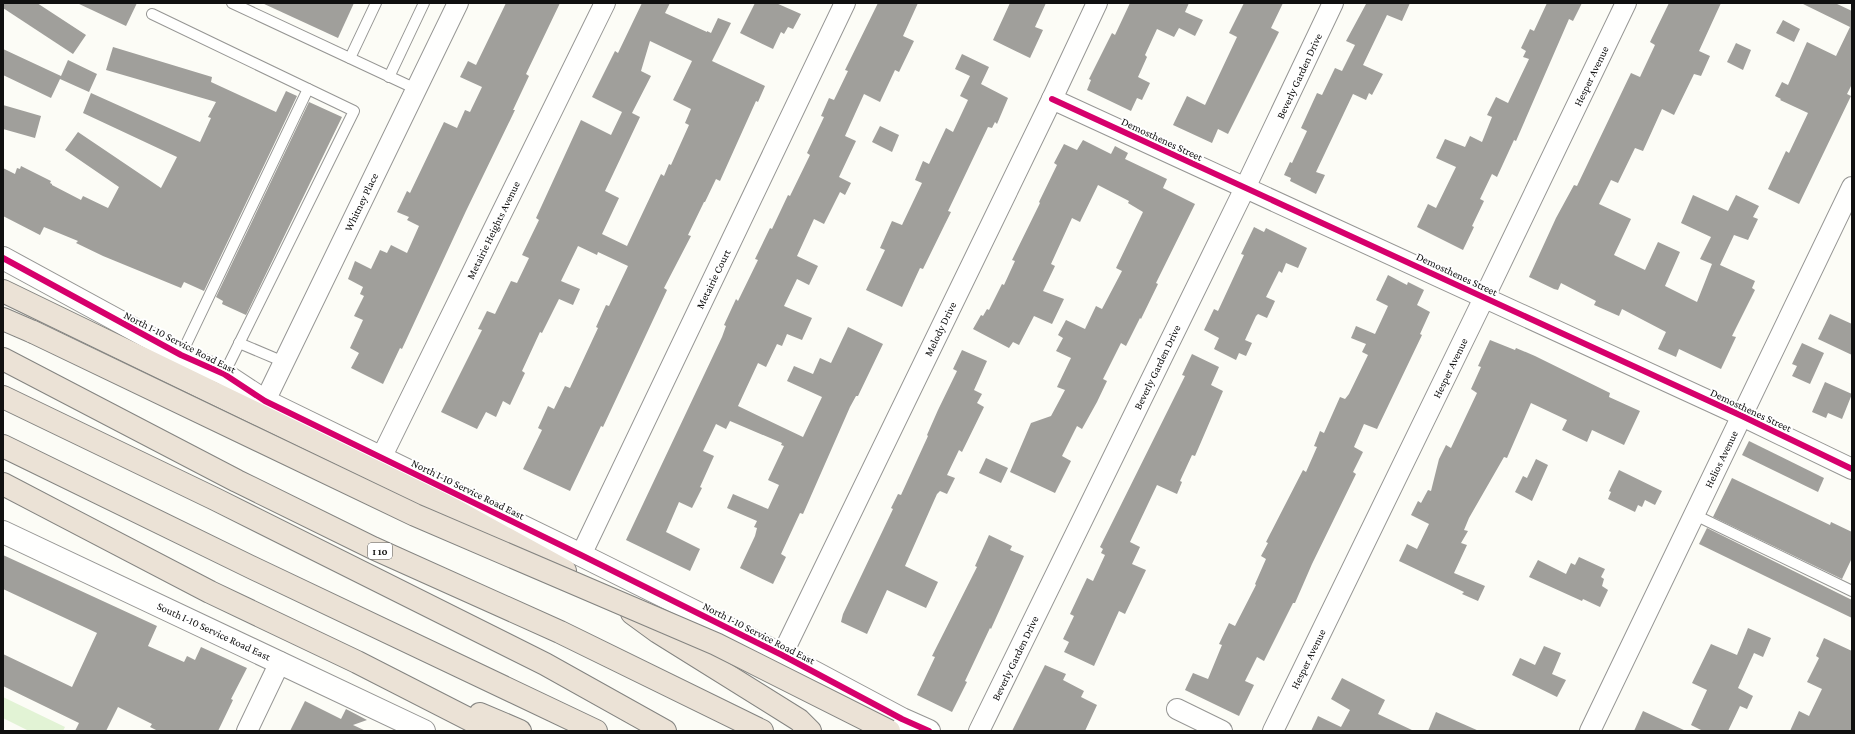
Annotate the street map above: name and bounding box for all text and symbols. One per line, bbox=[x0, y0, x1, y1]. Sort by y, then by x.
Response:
street label: Beverly Garden Drive bbox=[1274, 31, 1325, 121]
street label: Hesper Avenue bbox=[1571, 44, 1612, 108]
street label: Demosthenes Street bbox=[1120, 115, 1205, 163]
street label: Whitney Place bbox=[342, 171, 381, 233]
street label: Metairie Heights Avenue bbox=[464, 179, 523, 281]
street label: Metairie Court bbox=[693, 247, 733, 311]
street label: Demosthenes Street bbox=[1415, 250, 1500, 298]
street label: Melody Drive bbox=[922, 300, 959, 359]
street label: North I-10 Service Road East bbox=[122, 309, 238, 376]
street label: Beverly Garden Drive bbox=[1131, 323, 1184, 412]
street label: Hesper Avenue bbox=[1430, 336, 1471, 400]
street label: Demosthenes Street bbox=[1709, 386, 1794, 434]
street label: Helios Avenue bbox=[1702, 428, 1740, 490]
street label: North I-10 Service Road East bbox=[410, 456, 527, 522]
road number: I 10 bbox=[368, 543, 392, 559]
street label: South I-10 Service Road East bbox=[155, 599, 273, 663]
street label: North I-10 Service Road East bbox=[701, 600, 817, 667]
street label: Beverly Garden Drive bbox=[989, 614, 1042, 703]
street label: Hesper Avenue bbox=[1288, 627, 1329, 691]

